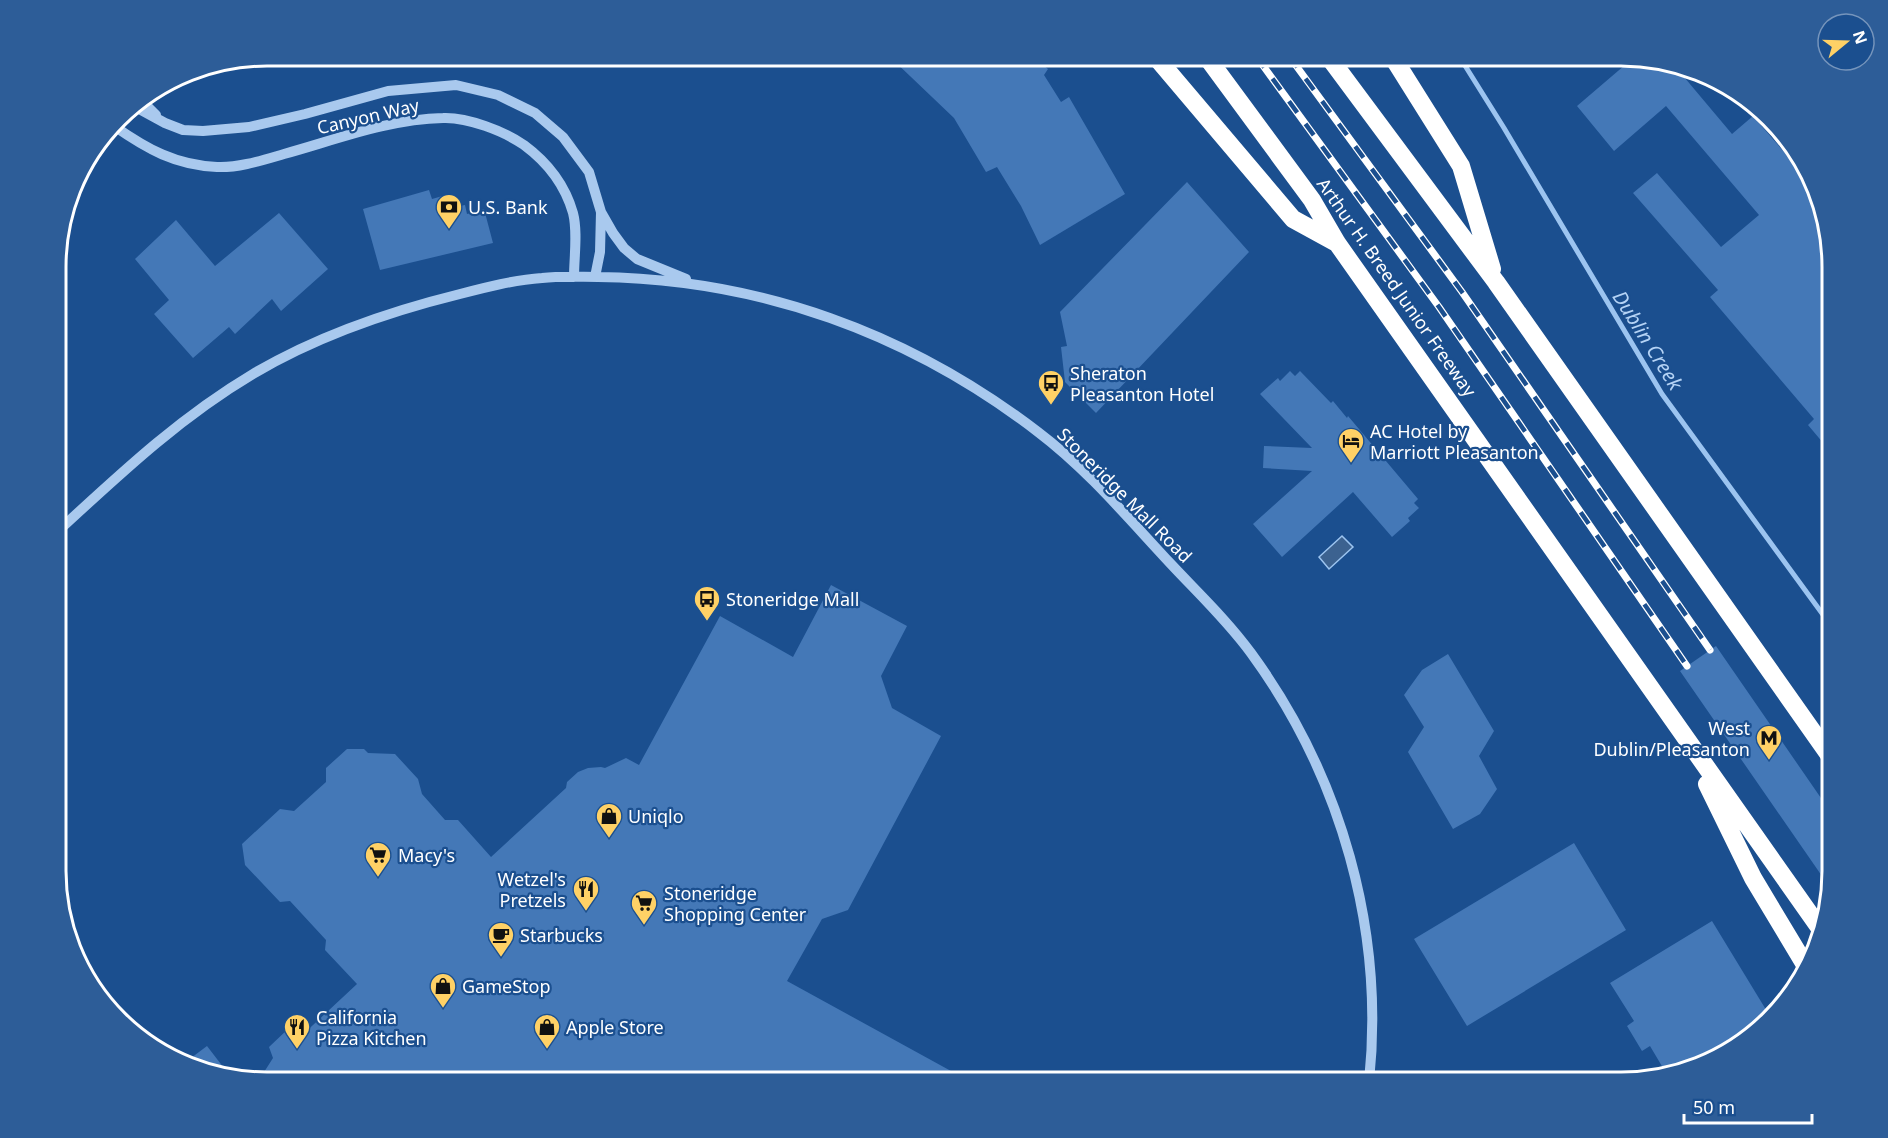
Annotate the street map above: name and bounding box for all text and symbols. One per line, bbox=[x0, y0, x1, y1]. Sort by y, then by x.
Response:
north arrow bbox=[1816, 12, 1876, 72]
text: N bbox=[1848, 27, 1873, 47]
street label: Canyon Way bbox=[315, 92, 422, 139]
street label: Arthur H. Breed Junior Freeway bbox=[1312, 173, 1482, 402]
bank icon: U.S. Bank bbox=[434, 192, 464, 230]
place label: U.S. Bank bbox=[468, 195, 548, 219]
water label: Dublin Creek bbox=[1607, 285, 1690, 396]
place label: Sheraton Pleasanton Hotel bbox=[1070, 361, 1214, 406]
bus stop icon: Sheraton Pleasanton Hotel bbox=[1036, 368, 1066, 406]
place label: AC Hotel by Marriott Pleasanton bbox=[1370, 419, 1539, 464]
street label: Stoneridge Mall Road bbox=[1052, 422, 1198, 568]
hotel icon: AC Hotel by Marriott Pleasanton bbox=[1336, 426, 1366, 464]
bus stop icon: Stoneridge Mall bbox=[692, 584, 722, 622]
place label: Stoneridge Mall bbox=[726, 587, 859, 611]
place label: West Dublin/Pleasanton bbox=[1593, 716, 1750, 761]
metro station icon: West Dublin/Pleasanton bbox=[1754, 723, 1784, 761]
shop icon: Uniqlo bbox=[594, 801, 624, 839]
place label: Uniqlo bbox=[628, 804, 684, 828]
supermarket icon: Macy's bbox=[363, 840, 393, 878]
place label: Macy's bbox=[398, 843, 455, 867]
place label: Wetzel's Pretzels bbox=[498, 867, 566, 912]
restaurant icon: Wetzel's Pretzels bbox=[571, 874, 601, 912]
place label: Stoneridge Shopping Center bbox=[664, 881, 807, 926]
supermarket icon: Stoneridge Shopping Center bbox=[629, 888, 659, 926]
cafe icon: Starbucks bbox=[486, 920, 516, 958]
place label: Starbucks bbox=[520, 923, 603, 947]
shop icon: GameStop bbox=[428, 971, 458, 1009]
place label: GameStop bbox=[462, 974, 551, 998]
place label: California Pizza Kitchen bbox=[316, 1005, 427, 1050]
restaurant icon: California Pizza Kitchen bbox=[282, 1012, 312, 1050]
shop icon: Apple Store bbox=[532, 1012, 562, 1050]
place label: Apple Store bbox=[566, 1015, 664, 1039]
scale bar bbox=[1684, 1087, 1812, 1125]
text: 50 m bbox=[1693, 1095, 1735, 1119]

